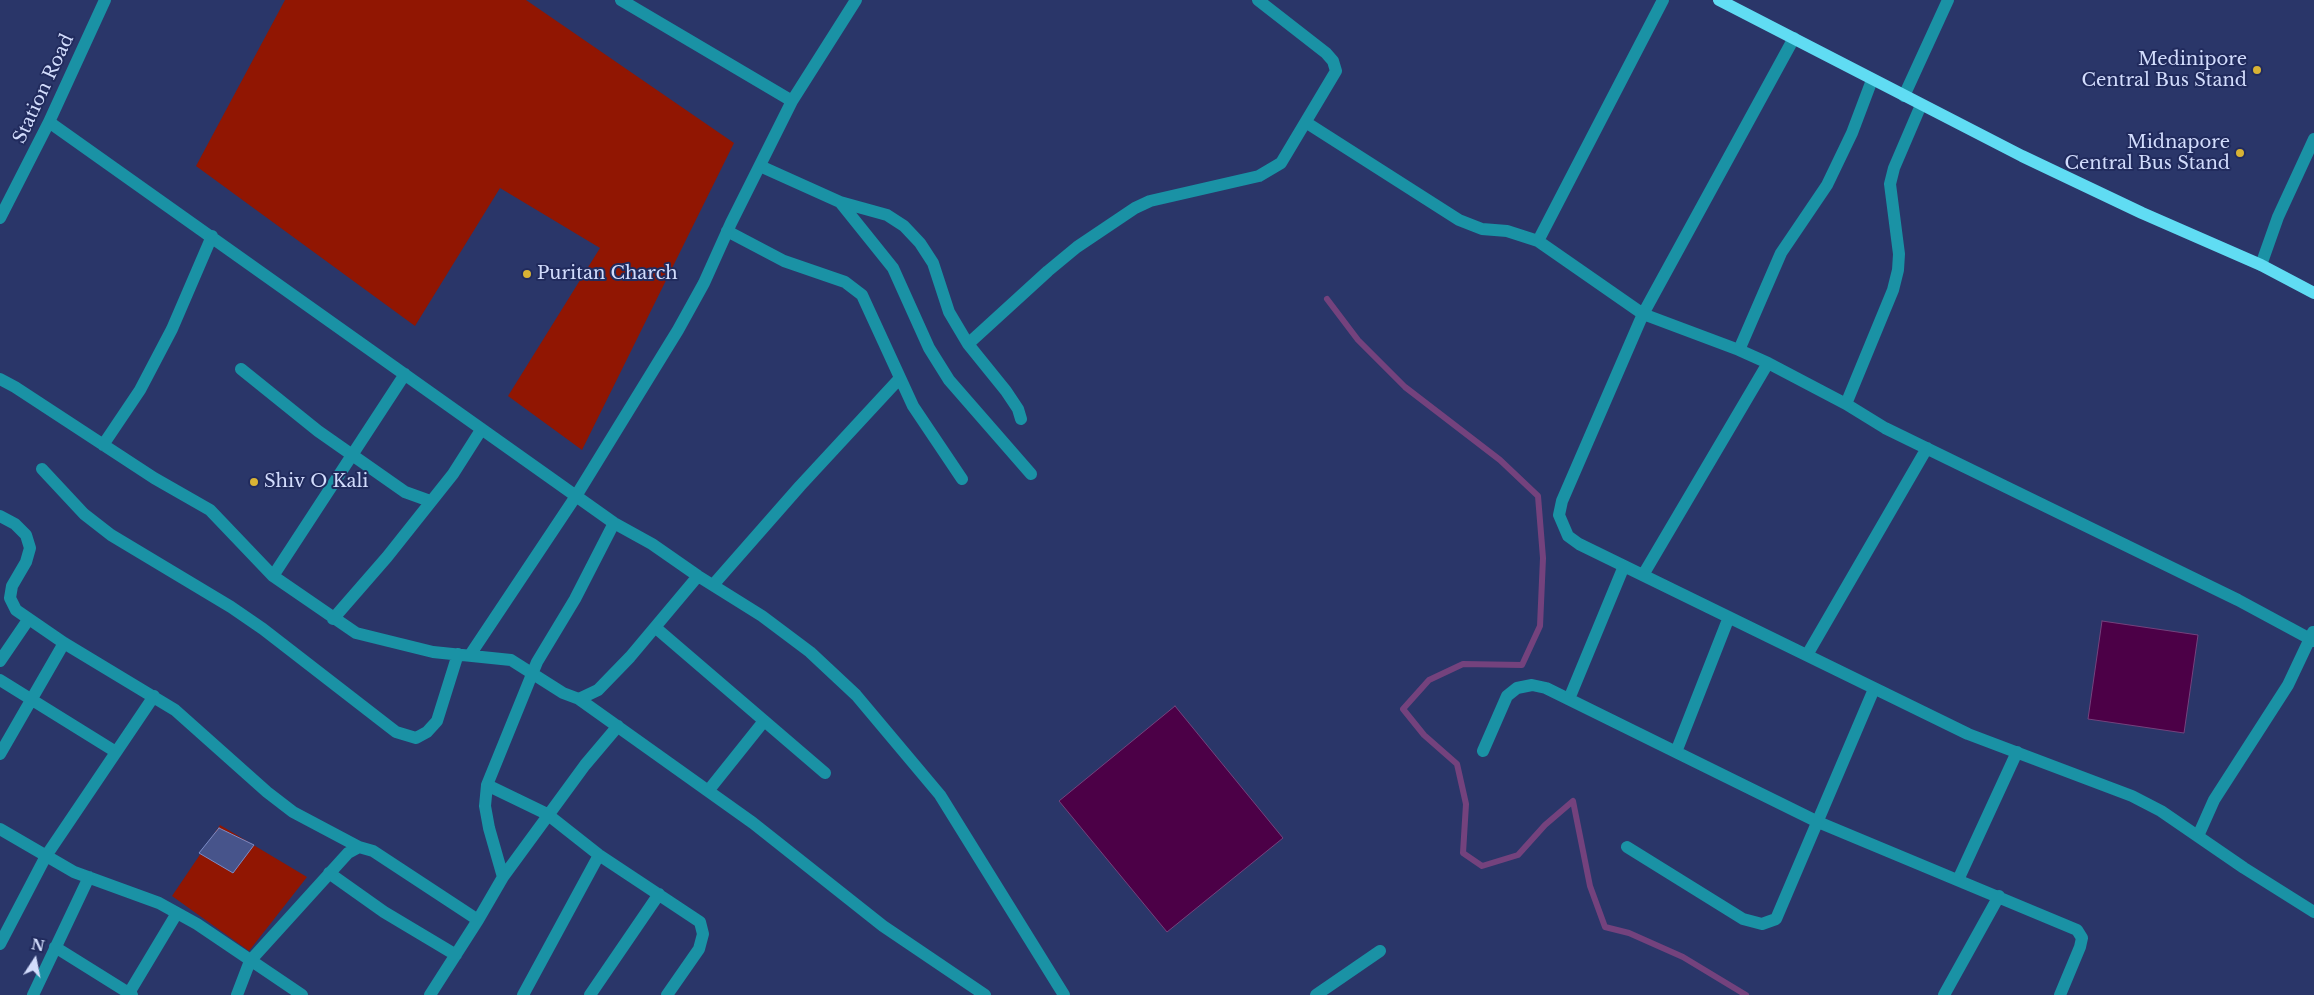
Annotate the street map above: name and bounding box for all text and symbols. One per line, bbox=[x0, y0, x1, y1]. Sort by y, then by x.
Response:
street label: Station Road bbox=[9, 31, 79, 147]
place label: Medinipore Central Bus Stand bbox=[2082, 49, 2247, 92]
marker: Medinipore Central Bus Stand bbox=[2251, 64, 2263, 76]
place label: Midnapore Central Bus Stand bbox=[2065, 132, 2230, 174]
marker: Midnapore Central Bus Stand bbox=[2234, 147, 2246, 159]
place label: Puritan Charch bbox=[537, 263, 678, 285]
marker: Puritan Charch bbox=[521, 268, 533, 280]
place label: Shiv O Kali bbox=[264, 471, 368, 493]
marker: Shiv O Kali bbox=[248, 476, 260, 488]
north arrow bbox=[10, 935, 60, 985]
text: N bbox=[30, 935, 46, 955]

